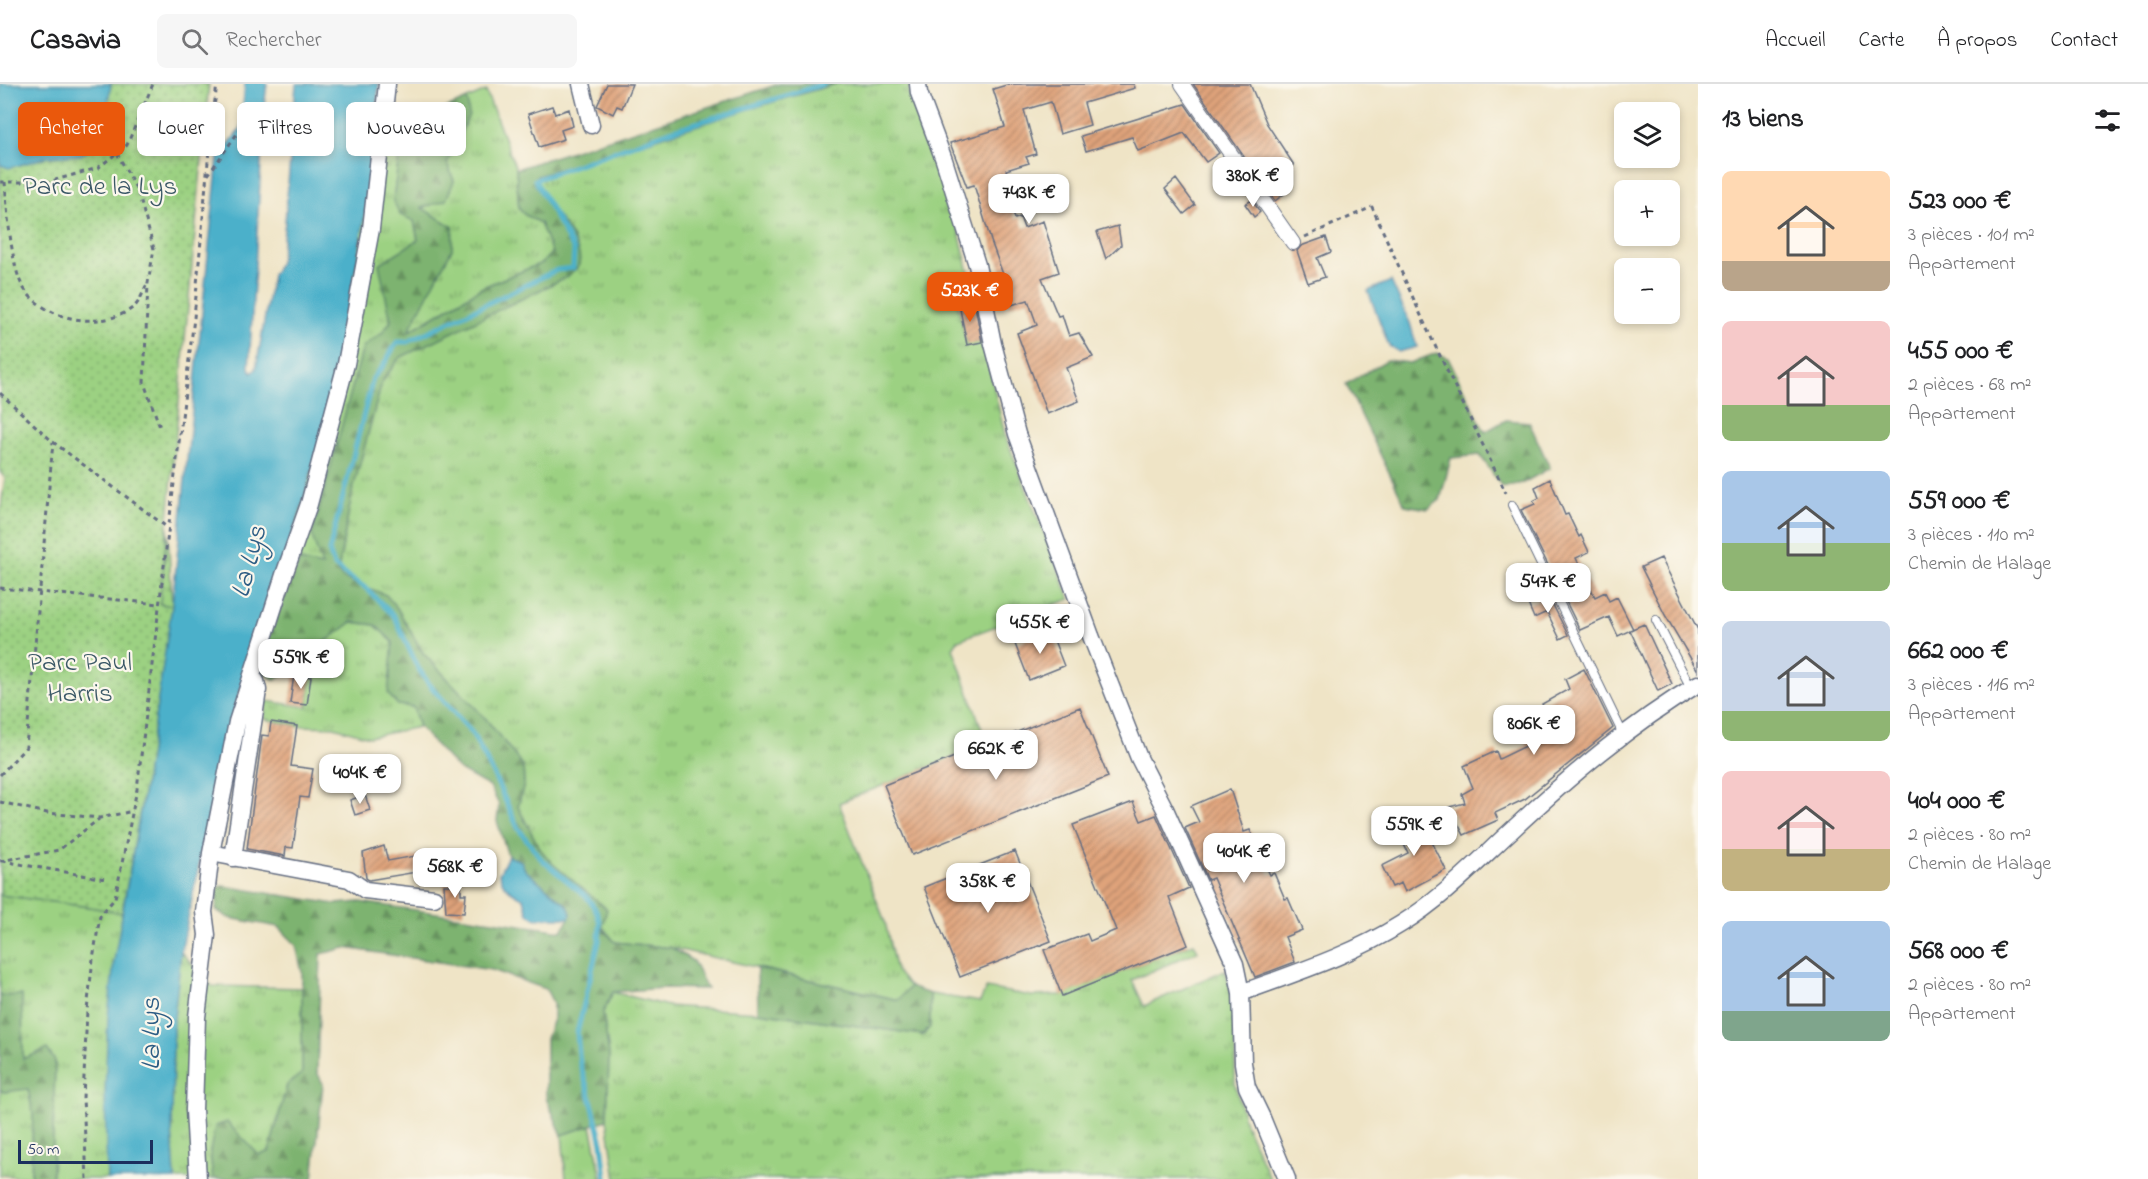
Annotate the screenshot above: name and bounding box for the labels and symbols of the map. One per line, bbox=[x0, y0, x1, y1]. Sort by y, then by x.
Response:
pin: 380K € bbox=[1204, 157, 1302, 208]
park label: Parc de la Lys bbox=[23, 168, 177, 207]
pin: 743K € bbox=[980, 174, 1078, 225]
pin: 523K € bbox=[921, 272, 1019, 323]
water label: La Lys bbox=[221, 521, 280, 602]
pin: 547K € bbox=[1499, 563, 1597, 614]
pin: 455K € bbox=[991, 604, 1089, 655]
pin: 559K € bbox=[252, 639, 350, 690]
park label: Parc Paul Harris bbox=[28, 644, 132, 714]
pin: 806K € bbox=[1485, 705, 1583, 756]
pin: 662K € bbox=[947, 730, 1045, 781]
pin: 404K € bbox=[311, 754, 409, 805]
pin: 559K € bbox=[1365, 806, 1463, 857]
pin: 404K € bbox=[1195, 833, 1293, 884]
pin: 568K € bbox=[406, 848, 504, 899]
pin: 358K € bbox=[939, 863, 1037, 914]
water label: La Lys bbox=[132, 997, 173, 1070]
scale bar bbox=[18, 1137, 153, 1164]

